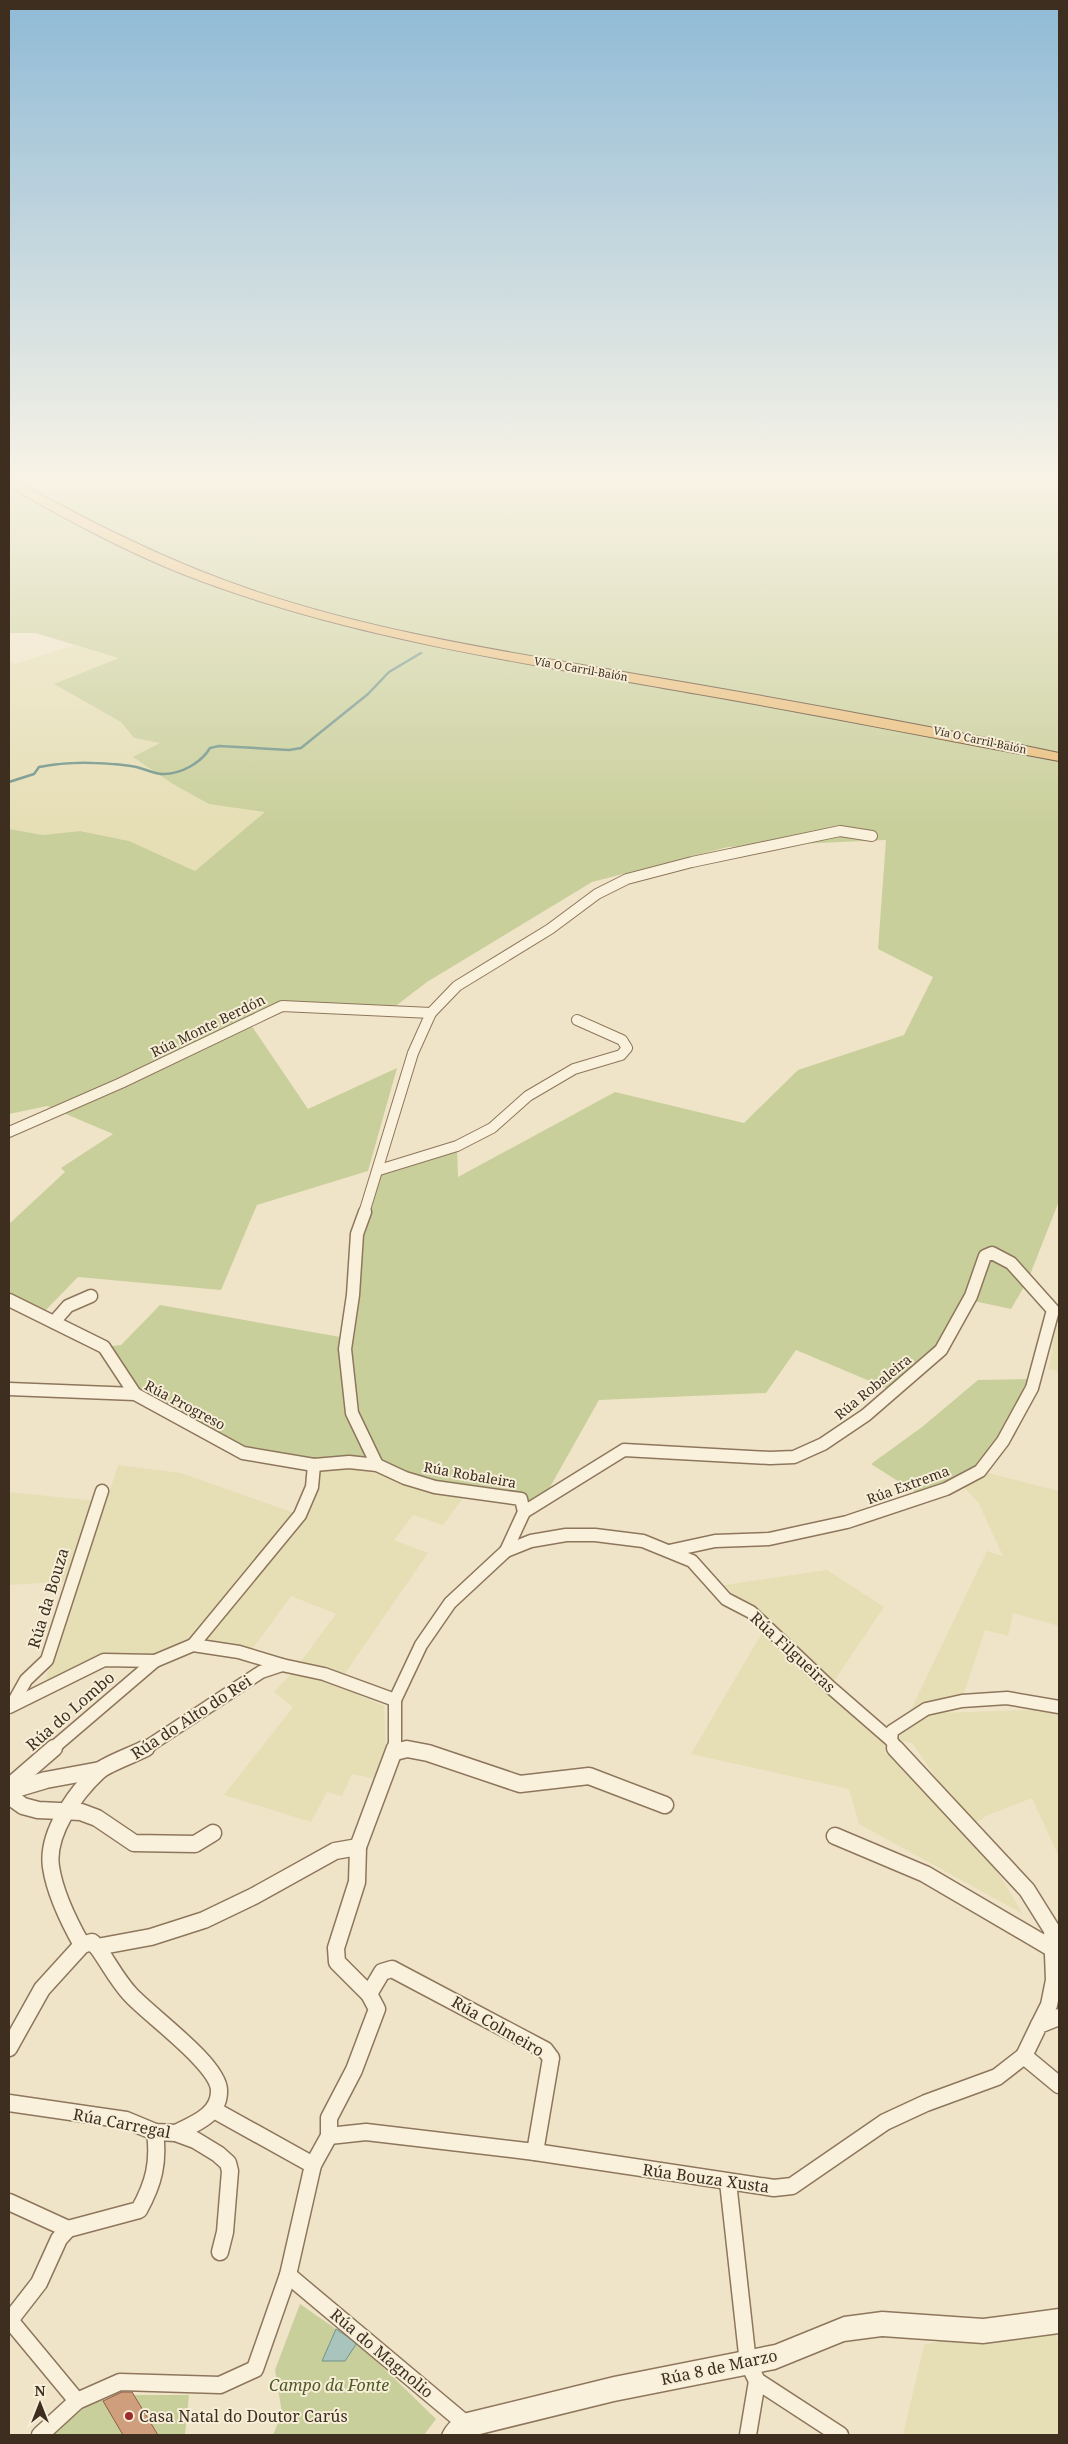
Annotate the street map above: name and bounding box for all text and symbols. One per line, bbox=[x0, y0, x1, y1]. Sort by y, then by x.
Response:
street label: Vía O Carril-Baión bbox=[533, 653, 629, 684]
street label: Vía O Carril-Baión bbox=[932, 722, 1028, 757]
street label: Rúa Monte Berdón bbox=[148, 990, 268, 1061]
street label: Rúa Robaleira bbox=[830, 1350, 915, 1424]
street label: Rúa Progreso bbox=[142, 1375, 229, 1434]
street label: Rúa Robaleira bbox=[422, 1457, 518, 1492]
street label: Rúa Extrema bbox=[864, 1461, 952, 1508]
street label: Rúa da Bouza bbox=[22, 1545, 74, 1651]
street label: Rúa Filgueiras bbox=[746, 1607, 840, 1697]
street label: Rúa do Lombo bbox=[21, 1666, 119, 1756]
street label: Rúa do Alto do Rei bbox=[126, 1670, 256, 1764]
street label: Rúa Colmeiro bbox=[448, 1991, 548, 2061]
street label: Rúa Carregal bbox=[71, 2103, 173, 2143]
street label: Rúa Bouza Xusta bbox=[641, 2158, 771, 2198]
street label: Rúa do Magnolio bbox=[326, 2303, 438, 2403]
street label: Rúa 8 de Marzo bbox=[659, 2344, 779, 2390]
park label: Campo da Fonte bbox=[269, 2374, 389, 2396]
north arrow bbox=[15, 2379, 65, 2429]
text: N bbox=[34, 2381, 46, 2400]
place label: Casa Natal do Doutor Carús bbox=[139, 2405, 348, 2427]
marker: Casa Natal do Doutor Carús bbox=[123, 2410, 135, 2422]

